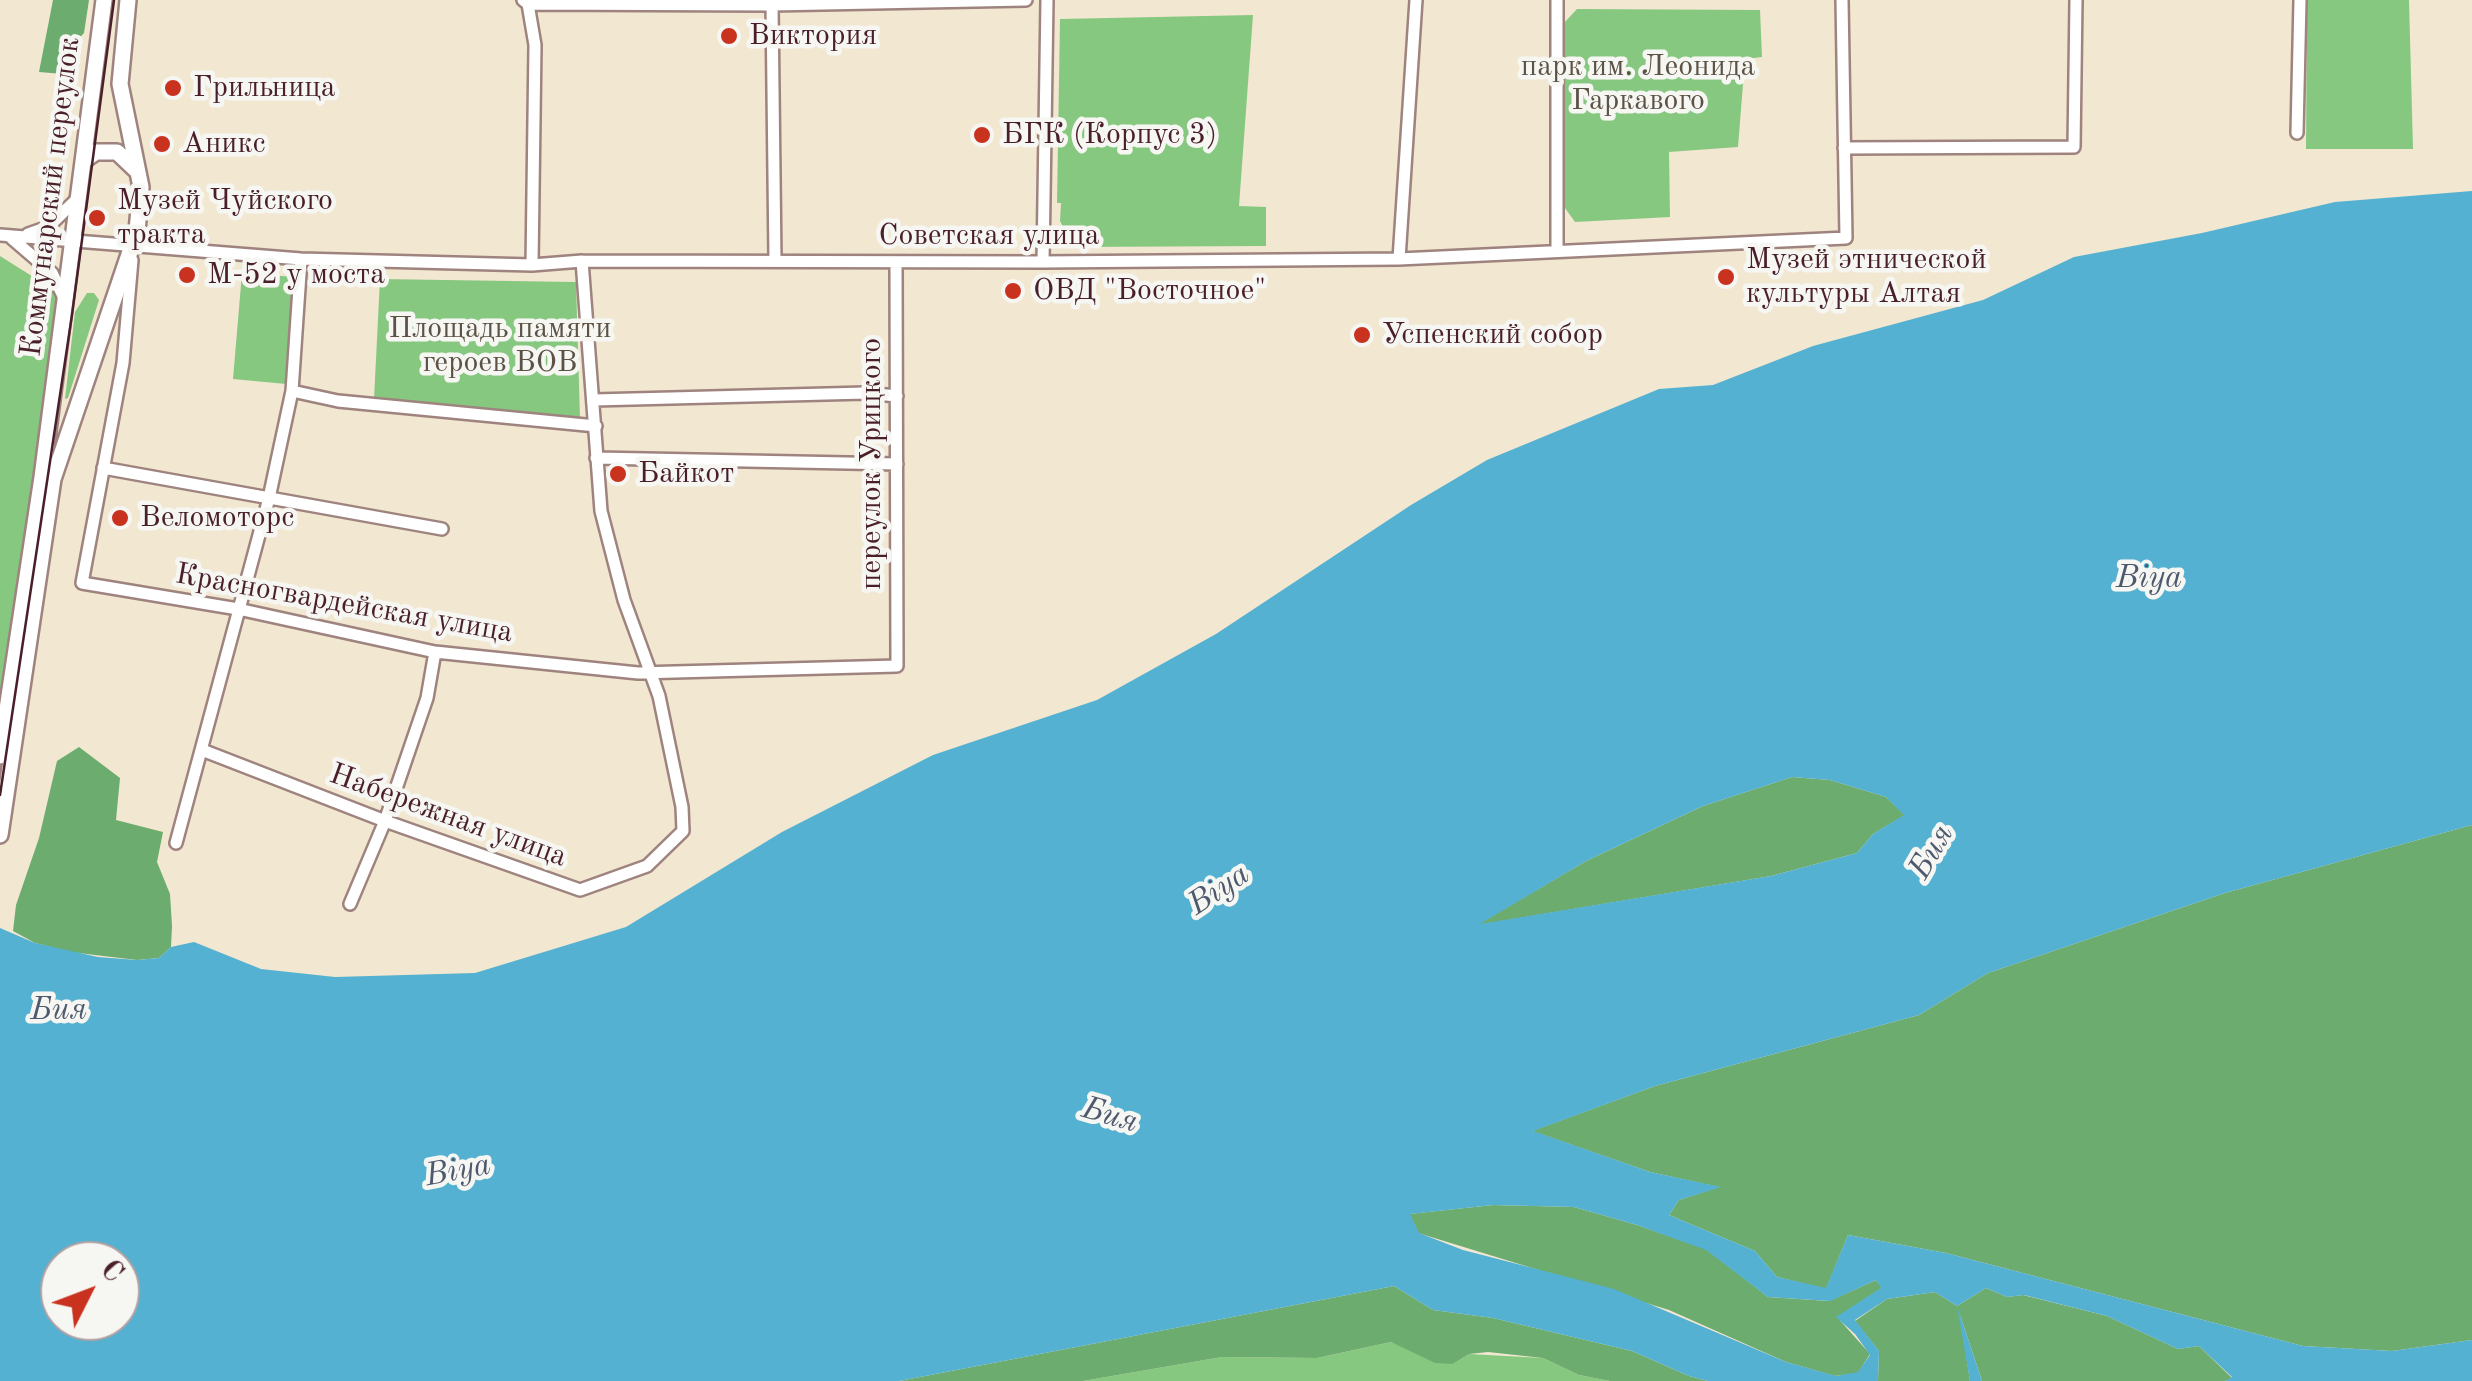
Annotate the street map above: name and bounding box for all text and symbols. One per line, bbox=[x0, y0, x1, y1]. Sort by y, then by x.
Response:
place label: Виктория bbox=[749, 18, 877, 54]
marker: Виктория bbox=[718, 25, 740, 47]
street label: Коммунарский переулок bbox=[14, 35, 88, 359]
park label: парк им. Леонида Гаркавого bbox=[1521, 49, 1755, 120]
place label: Грильница bbox=[193, 70, 336, 106]
marker: Грильница bbox=[162, 77, 184, 99]
place label: БГК (Корпус 3) bbox=[1002, 117, 1217, 153]
marker: БГК (Корпус 3) bbox=[971, 124, 993, 146]
place label: Аникс bbox=[182, 126, 266, 162]
marker: Аникс bbox=[151, 133, 173, 155]
place label: Музей Чуйского тракта bbox=[117, 183, 333, 254]
marker: Музей Чуйского тракта bbox=[86, 207, 108, 229]
street label: Советская улица bbox=[878, 218, 1100, 254]
place label: Музей этнической культуры Алтая bbox=[1746, 242, 1987, 312]
place label: М-52 у моста bbox=[207, 257, 385, 293]
marker: М-52 у моста bbox=[176, 264, 198, 286]
marker: Музей этнической культуры Алтая bbox=[1715, 266, 1737, 288]
place label: ОВД "Восточное" bbox=[1033, 273, 1266, 309]
marker: ОВД "Восточное" bbox=[1002, 280, 1024, 302]
park label: Площадь памяти героев ВОВ bbox=[389, 311, 611, 382]
place label: Успенский собор bbox=[1382, 317, 1603, 353]
marker: Успенский собор bbox=[1351, 324, 1373, 346]
street label: переулок Урицкого bbox=[854, 338, 890, 590]
place label: Байкот bbox=[638, 456, 734, 492]
marker: Байкот bbox=[607, 463, 629, 485]
place label: Веломоторс bbox=[140, 500, 294, 536]
marker: Веломоторс bbox=[109, 507, 131, 529]
street label: Красногвардейская улица bbox=[173, 557, 515, 651]
water label: Biya bbox=[2116, 560, 2182, 598]
street label: Набережная улица bbox=[324, 756, 572, 876]
water label: Бия bbox=[1901, 818, 1963, 886]
water label: Biya bbox=[1181, 856, 1257, 924]
water label: Бия bbox=[31, 992, 87, 1030]
water label: Бия bbox=[1078, 1090, 1142, 1142]
water label: Biya bbox=[422, 1146, 494, 1196]
north arrow bbox=[40, 1241, 140, 1341]
text: С bbox=[94, 1256, 127, 1288]

